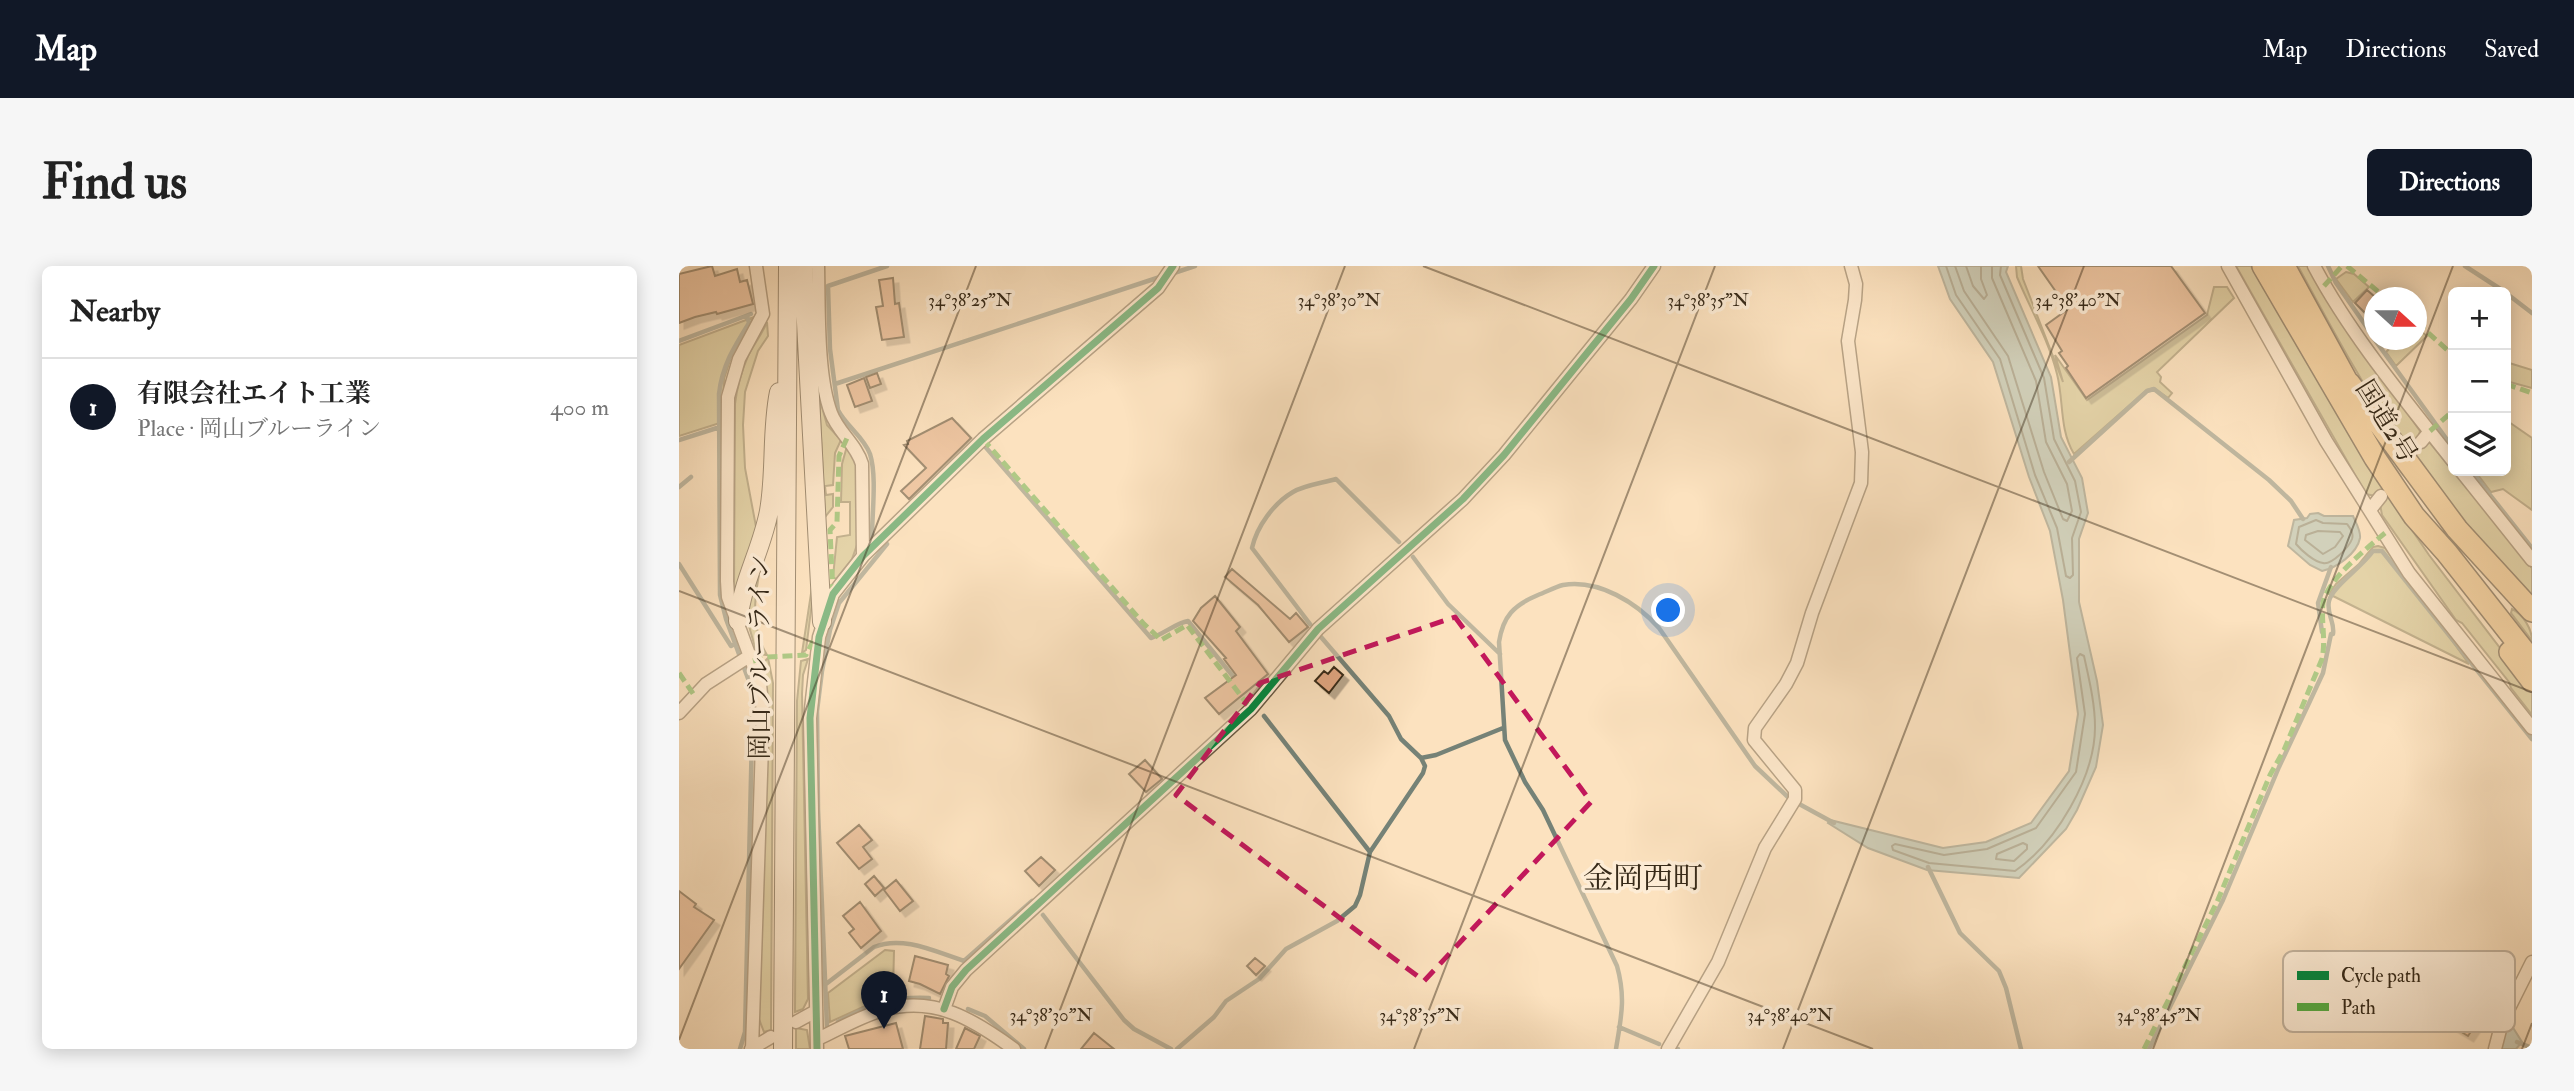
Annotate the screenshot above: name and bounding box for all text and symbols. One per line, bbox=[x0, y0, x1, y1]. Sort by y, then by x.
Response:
text: Map bbox=[35, 29, 97, 70]
text: Map bbox=[2262, 34, 2307, 65]
text: Directions bbox=[2345, 34, 2446, 65]
text: Saved bbox=[2484, 34, 2539, 65]
button: Directions bbox=[2367, 149, 2532, 216]
text: Find us bbox=[42, 152, 187, 213]
north arrow bbox=[2364, 287, 2427, 350]
map controls bbox=[2448, 287, 2511, 476]
button: + bbox=[2448, 287, 2511, 350]
text: 34°38'25"N bbox=[928, 289, 1012, 312]
text: 34°38'30"N bbox=[1298, 289, 1381, 312]
text: 34°38'35"N bbox=[1667, 289, 1749, 312]
text: 34°38'40"N bbox=[2035, 289, 2121, 312]
text: Nearby bbox=[70, 293, 160, 330]
button: − bbox=[2448, 350, 2511, 413]
street label: 国道2号 bbox=[2348, 374, 2424, 469]
text: 有限会社エイト工業 bbox=[137, 378, 371, 410]
text: 1 bbox=[89, 393, 97, 422]
text: 400 m bbox=[550, 393, 609, 422]
button: layers bbox=[2448, 413, 2511, 476]
text: Place · 岡山ブルーライン bbox=[137, 414, 381, 443]
street label: 岡山ブルーライン bbox=[744, 554, 776, 760]
your location bbox=[1651, 593, 1685, 627]
district label: 金岡西町 bbox=[1583, 860, 1703, 897]
legend bbox=[2283, 951, 2515, 1032]
text: Cycle path bbox=[2341, 964, 2421, 989]
pin: 1 bbox=[861, 971, 907, 1029]
text: Path bbox=[2341, 996, 2376, 1020]
text: 34°38'30"N bbox=[1010, 1004, 1093, 1027]
text: 34°38'35"N bbox=[1379, 1004, 1461, 1027]
text: 34°38'40"N bbox=[1747, 1004, 1833, 1027]
text: 34°38'45"N bbox=[2117, 1004, 2201, 1027]

